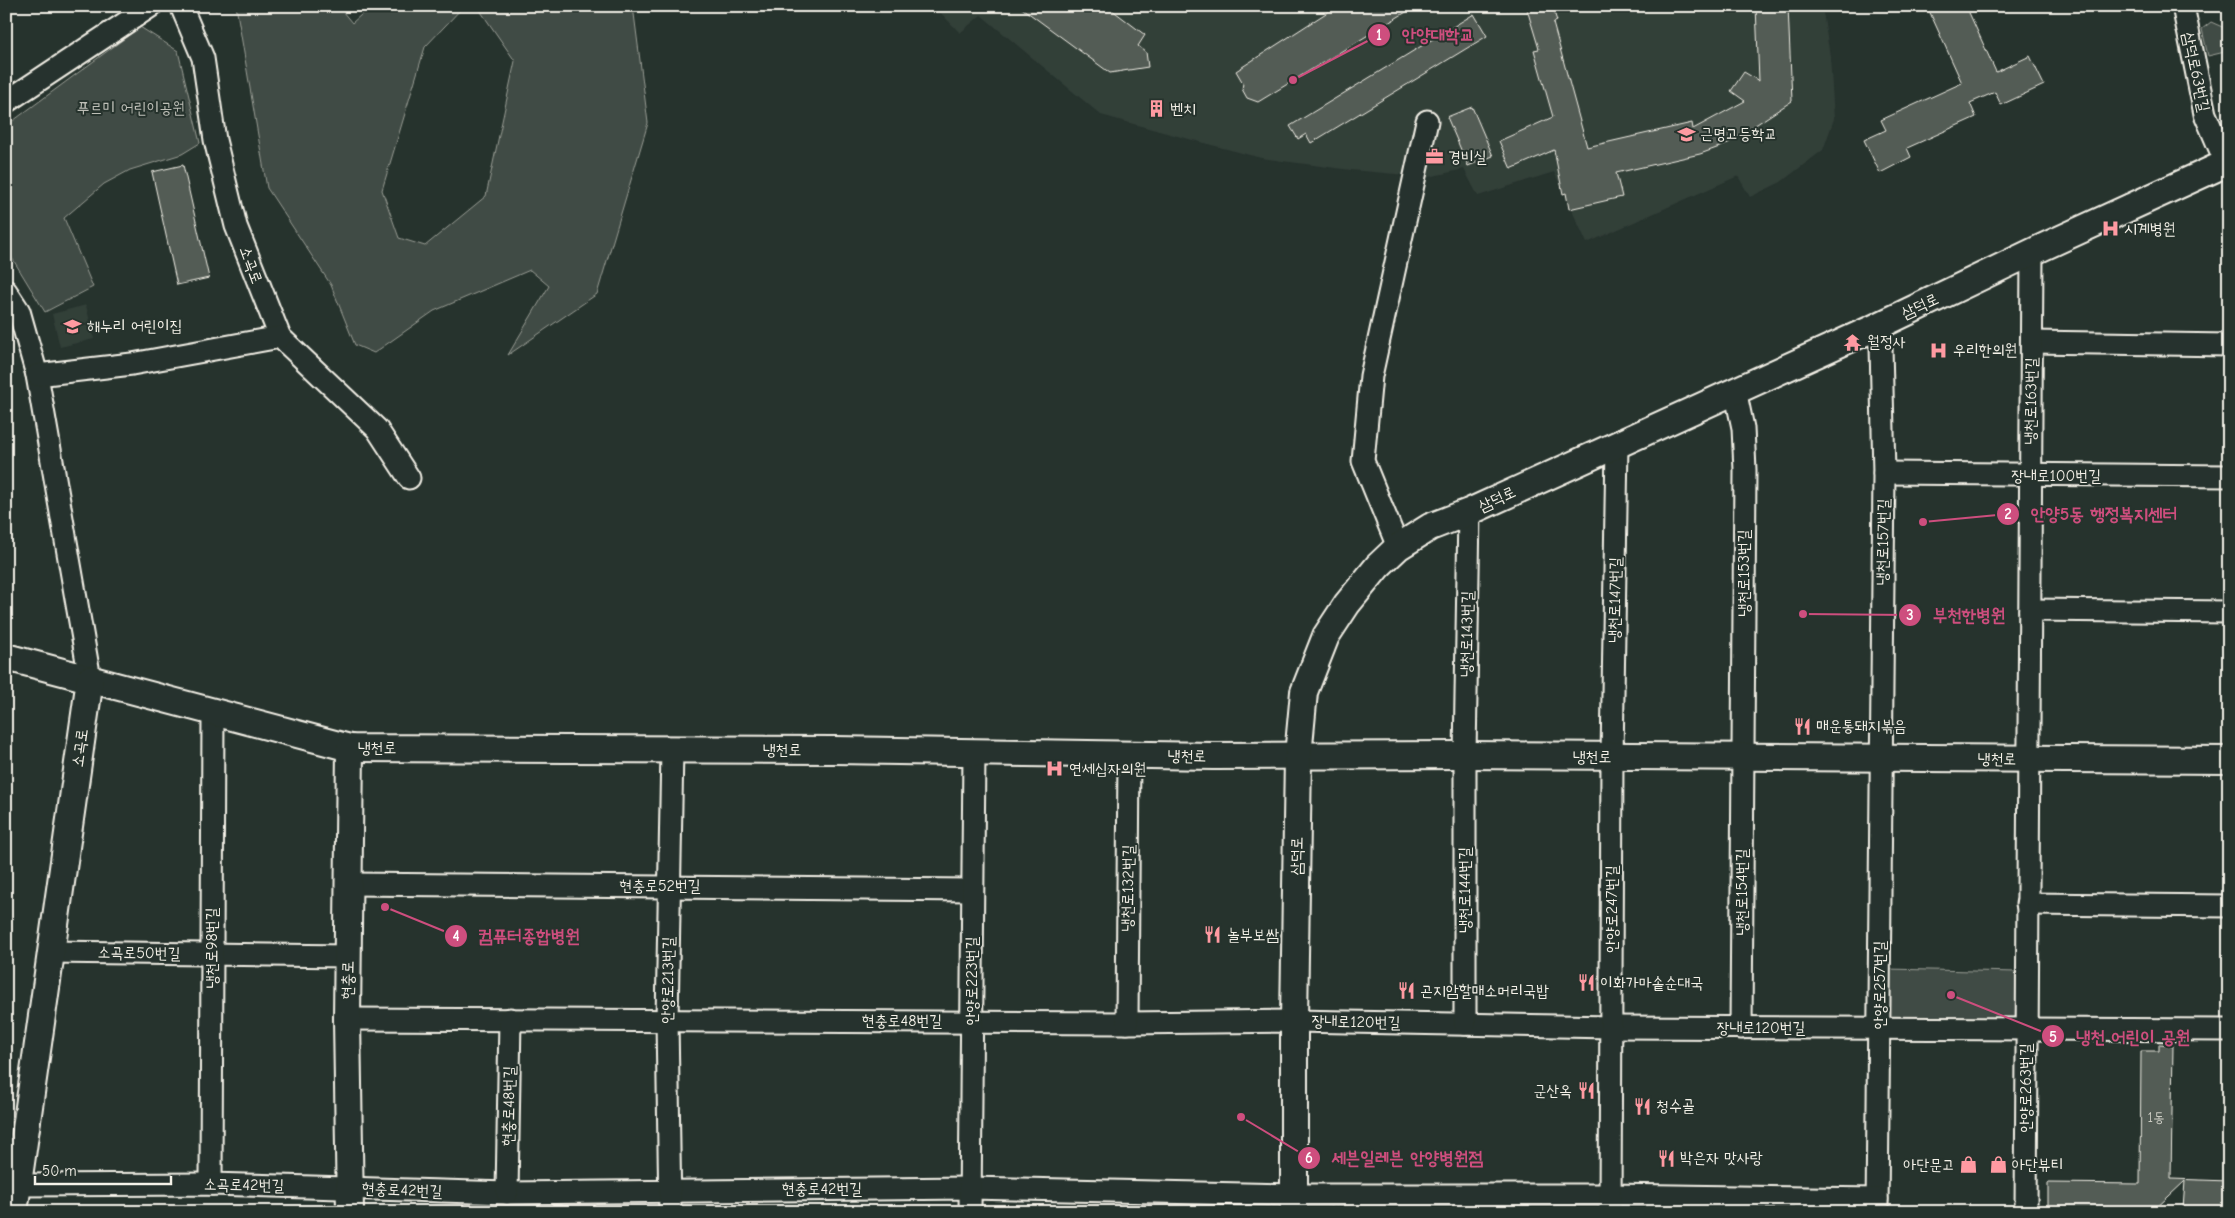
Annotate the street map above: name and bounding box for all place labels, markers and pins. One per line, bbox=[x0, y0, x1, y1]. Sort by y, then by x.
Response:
callout: 안양대학교 bbox=[1367, 18, 1484, 51]
building icon: 벤치 bbox=[1146, 99, 1166, 119]
place label: 벤치 bbox=[1170, 100, 1196, 118]
school or university icon: 근명고등학교 bbox=[1676, 124, 1696, 144]
place label: 근명고등학교 bbox=[1700, 125, 1777, 143]
office icon: 경비실 bbox=[1424, 147, 1444, 167]
place label: 경비실 bbox=[1448, 148, 1487, 166]
hospital icon: 시계병원 bbox=[2100, 219, 2120, 239]
place label: 시계병원 bbox=[2124, 220, 2176, 238]
school or university icon: 해누리 어린이집 bbox=[63, 316, 83, 336]
place label: 해누리 어린이집 bbox=[87, 317, 182, 335]
temple icon: 월정사 bbox=[1843, 332, 1863, 352]
place label: 월정사 bbox=[1867, 333, 1906, 351]
hospital icon: 우리한의원 bbox=[1929, 340, 1949, 360]
place label: 우리한의원 bbox=[1953, 341, 2017, 359]
callout: 안양5동 행정복지센터 bbox=[1996, 498, 2187, 531]
callout: 부천한병원 bbox=[1898, 598, 2015, 631]
restaurant icon: 매운통돼지볶음 bbox=[1792, 716, 1812, 736]
place label: 매운통돼지볶음 bbox=[1816, 717, 1906, 735]
hospital icon: 연세십자의원 bbox=[1045, 759, 1065, 779]
place label: 연세십자의원 bbox=[1069, 760, 1146, 778]
callout: 컴퓨터종합병원 bbox=[444, 919, 590, 952]
restaurant icon: 놀부보쌈 bbox=[1203, 925, 1223, 945]
place label: 놀부보쌈 bbox=[1227, 926, 1279, 944]
restaurant icon: 이화가마솥순대국 bbox=[1576, 973, 1596, 993]
place label: 이화가마솥순대국 bbox=[1600, 974, 1703, 992]
restaurant icon: 곤지암할매소머리국밥 bbox=[1396, 981, 1416, 1001]
place label: 곤지암할매소머리국밥 bbox=[1420, 982, 1549, 1000]
callout: 냉천 어린이 공원 bbox=[2041, 1020, 2200, 1053]
restaurant icon: 군산옥 bbox=[1576, 1081, 1596, 1101]
place label: 군산옥 bbox=[1533, 1082, 1572, 1100]
restaurant icon: 청수골 bbox=[1632, 1096, 1652, 1116]
place label: 청수골 bbox=[1656, 1097, 1695, 1115]
callout: 세븐일레븐 안양병원점 bbox=[1297, 1141, 1493, 1174]
restaurant icon: 박은자 맛사랑 bbox=[1656, 1148, 1676, 1168]
place label: 박은자 맛사랑 bbox=[1680, 1149, 1763, 1167]
shop icon: 아단문고 bbox=[1959, 1155, 1979, 1175]
shop icon: 아단뷰티 bbox=[1988, 1155, 2008, 1175]
place label: 아단문고 bbox=[1904, 1156, 1955, 1174]
place label: 아단뷰티 bbox=[2012, 1156, 2064, 1174]

